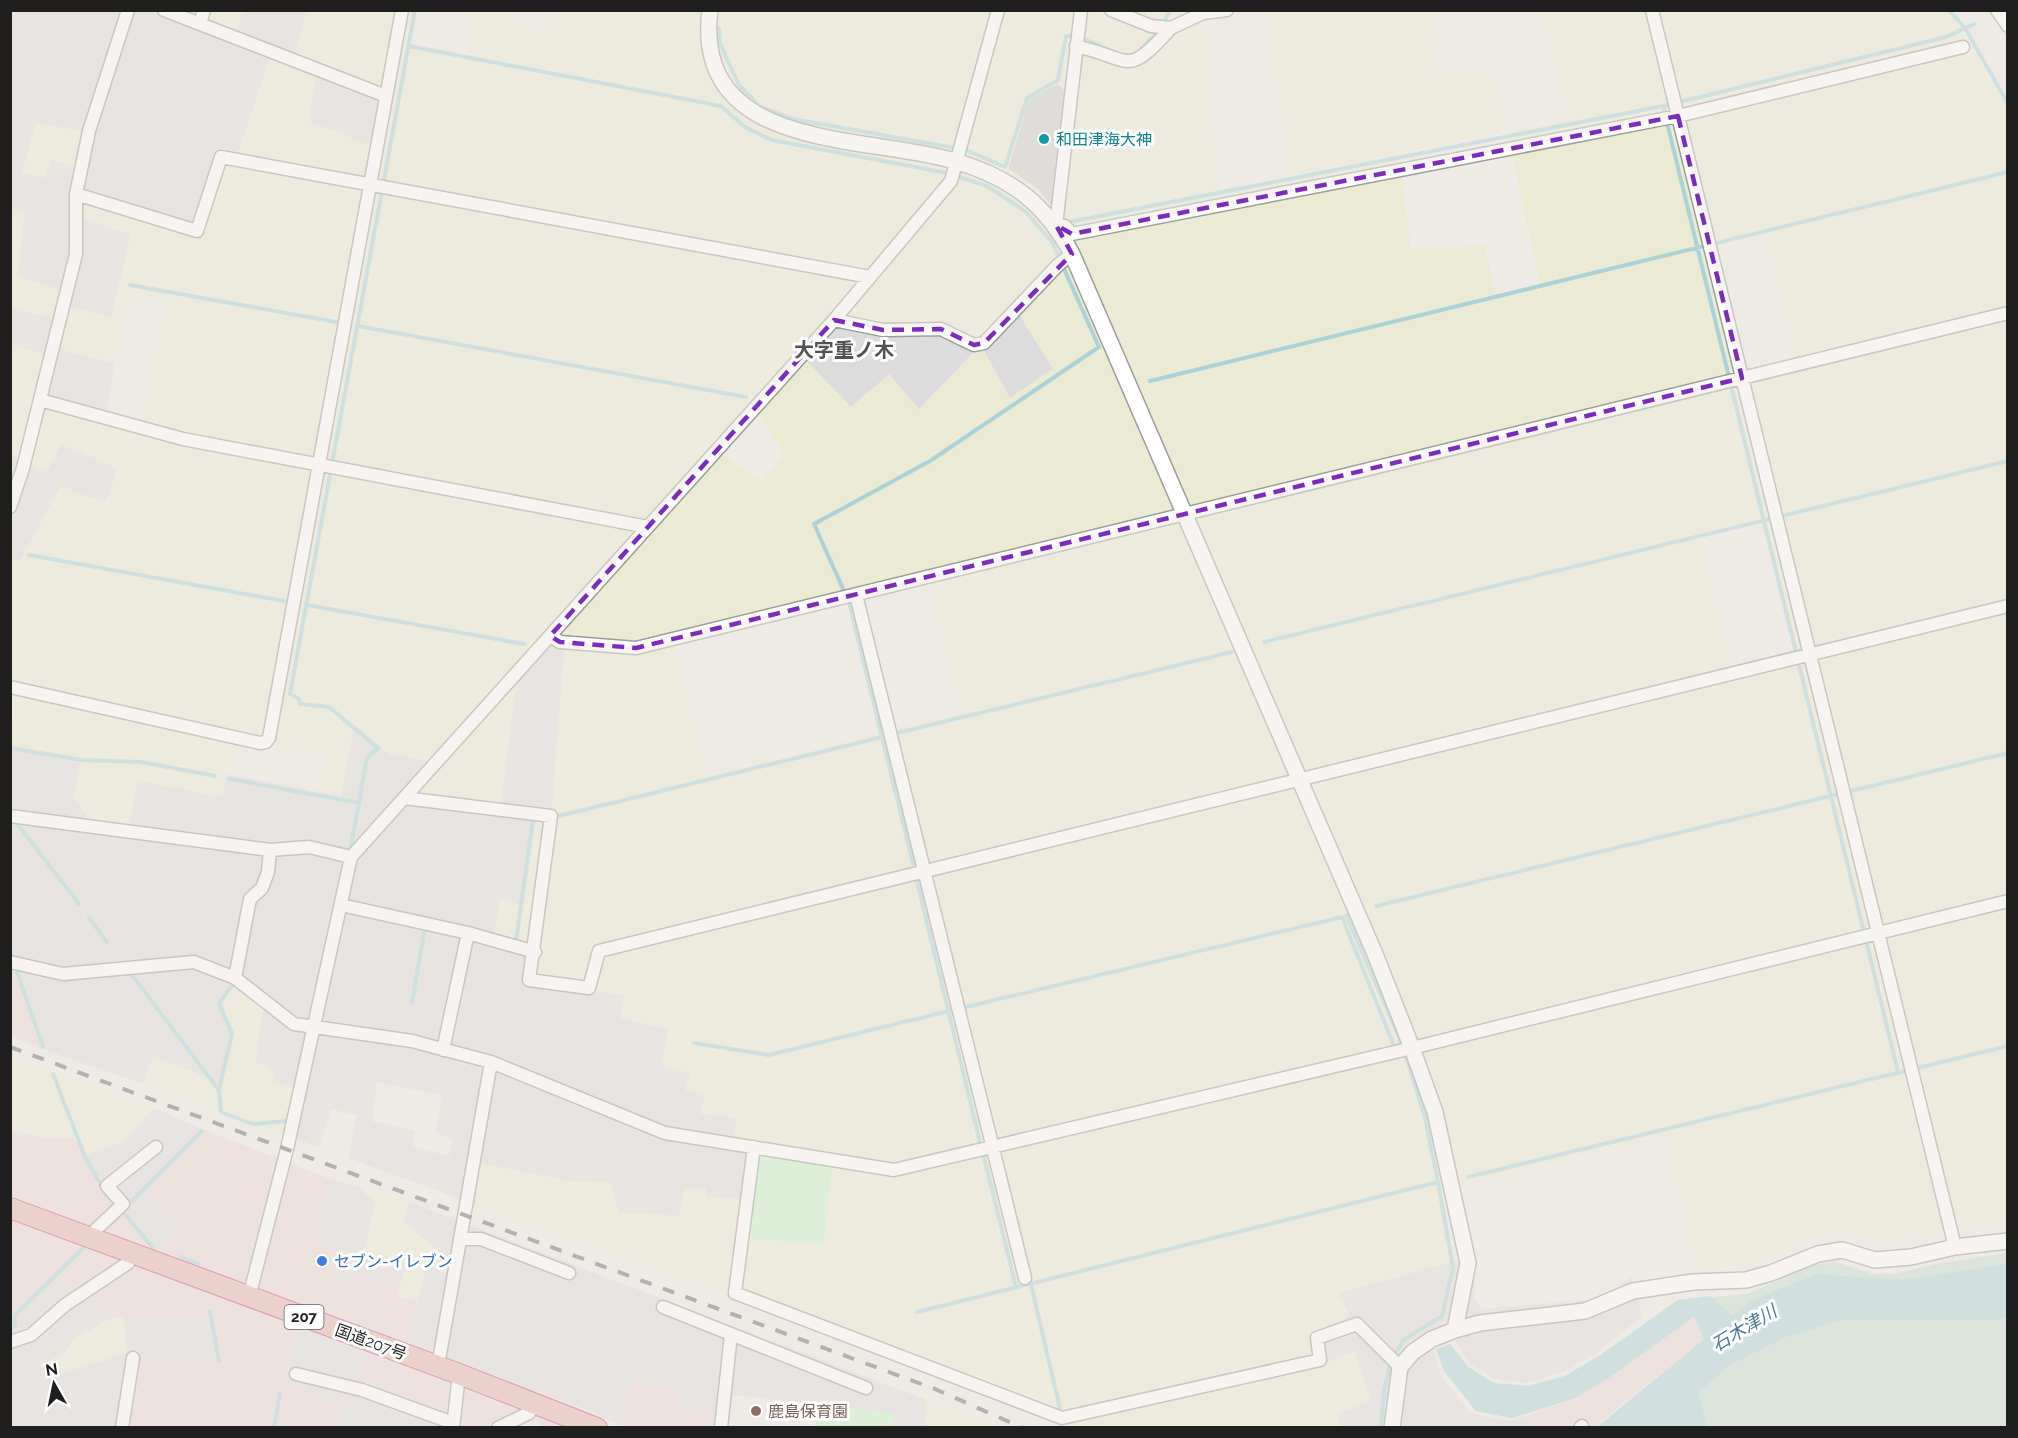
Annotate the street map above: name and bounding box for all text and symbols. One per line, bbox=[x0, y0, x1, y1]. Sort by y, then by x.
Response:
place label: 和田津海大神 bbox=[1056, 130, 1152, 149]
marker: 和田津海大神 bbox=[1037, 132, 1051, 146]
district label: 大字重ノ木 bbox=[794, 338, 894, 362]
place label: セブン-イレブン bbox=[334, 1252, 453, 1271]
marker: セブン-イレブン bbox=[315, 1254, 329, 1268]
water label: 石木津川 bbox=[1708, 1299, 1782, 1356]
road number: 207 bbox=[284, 1305, 324, 1329]
street label: 国道207号 bbox=[333, 1320, 409, 1364]
north arrow bbox=[24, 1354, 84, 1414]
text: N bbox=[44, 1359, 59, 1380]
place label: 鹿島保育園 bbox=[768, 1402, 848, 1421]
marker: 鹿島保育園 bbox=[749, 1404, 763, 1418]

